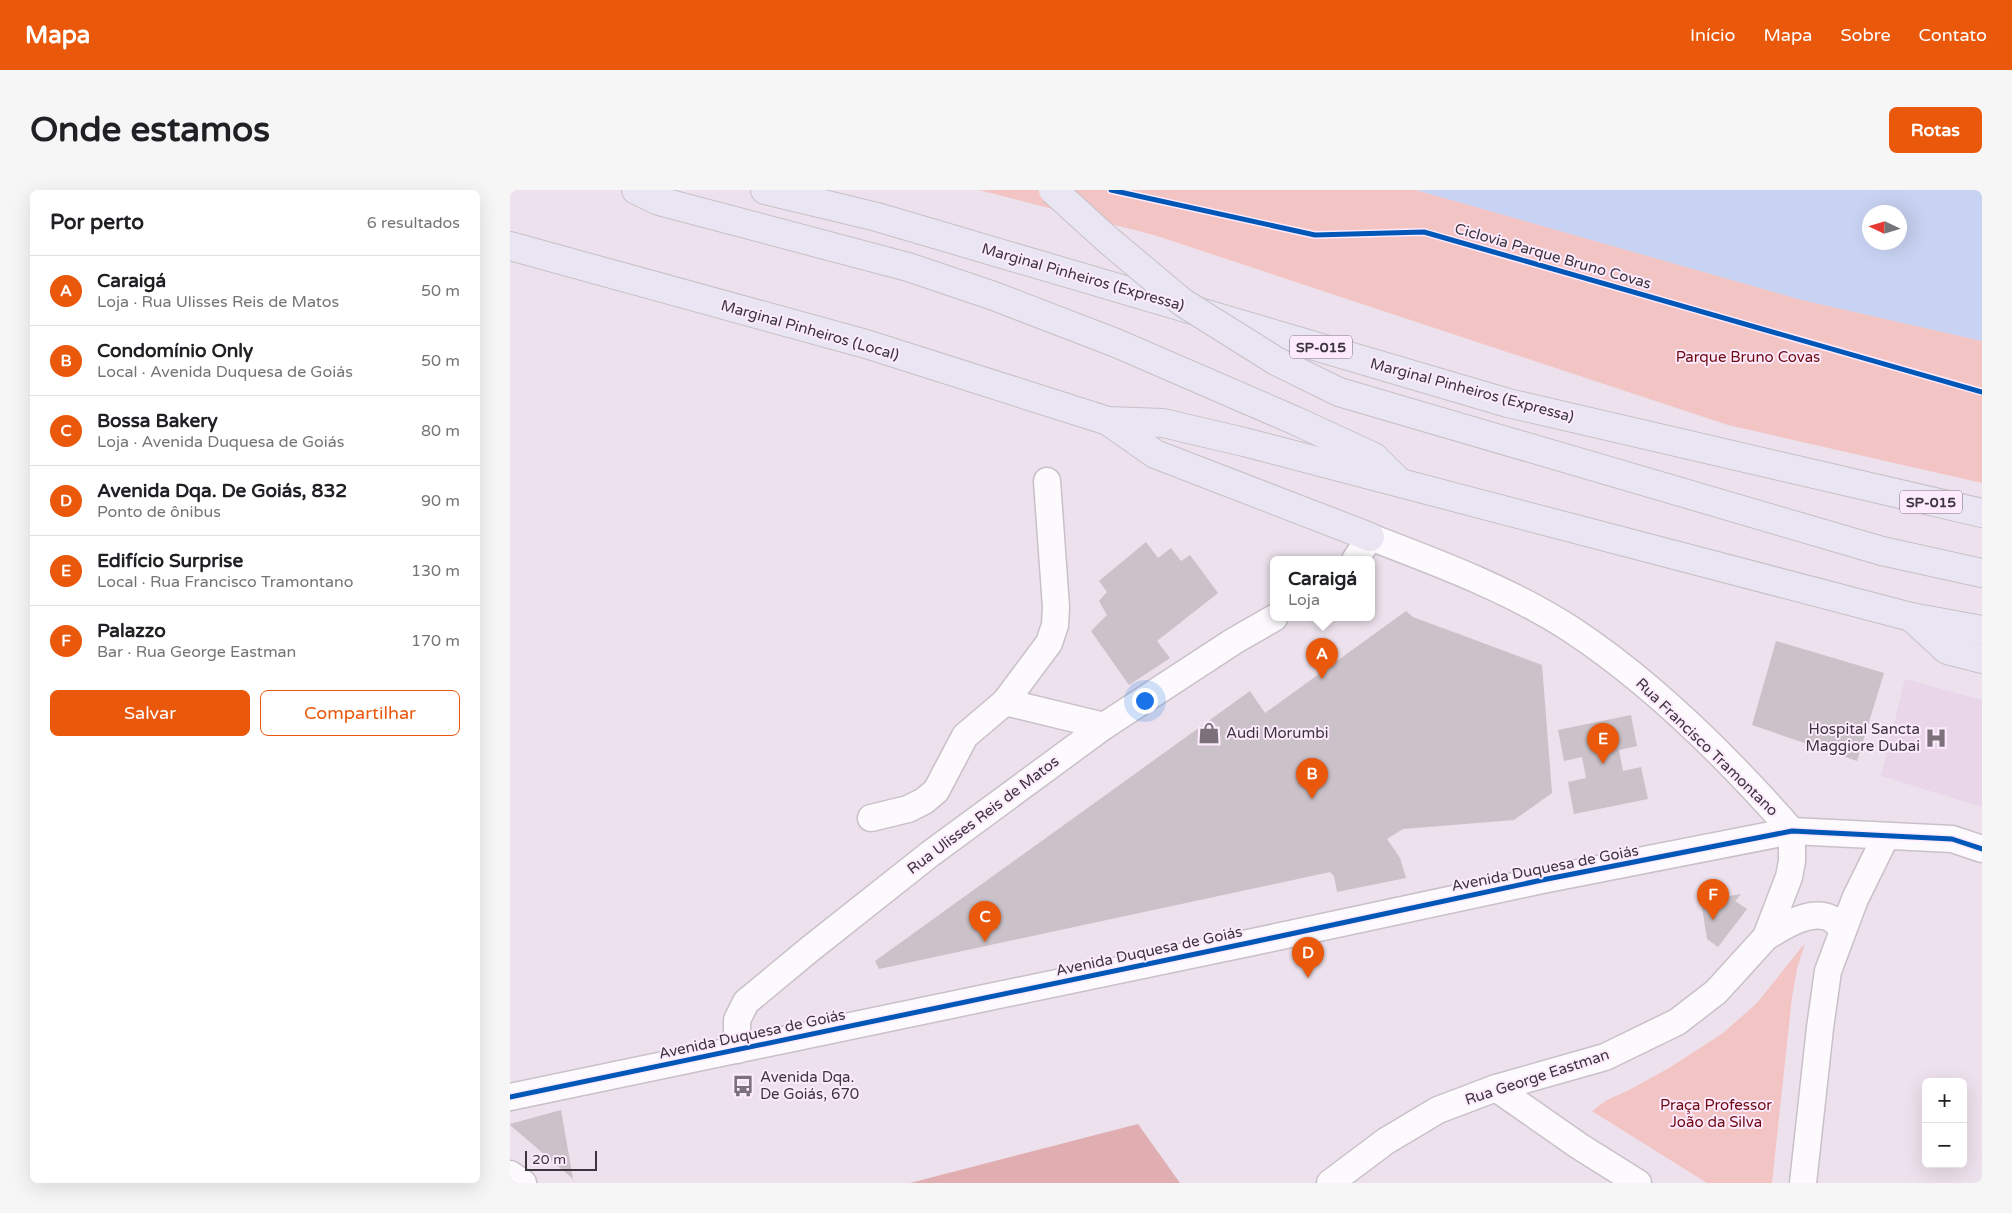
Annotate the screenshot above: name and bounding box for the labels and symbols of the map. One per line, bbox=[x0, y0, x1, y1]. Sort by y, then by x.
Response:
north arrow bbox=[1862, 205, 1907, 250]
street label: Ciclovia Parque Bruno Covas bbox=[1453, 219, 1653, 293]
street label: Marginal Pinheiros (Expressa) bbox=[980, 239, 1186, 315]
street label: Marginal Pinheiros (Local) bbox=[719, 296, 901, 364]
road number: SP-015 bbox=[1290, 336, 1352, 358]
park label: Parque Bruno Covas bbox=[1676, 348, 1820, 366]
street label: Marginal Pinheiros (Expressa) bbox=[1368, 354, 1576, 426]
road number: SP-015 bbox=[1900, 490, 1962, 514]
pin: A bbox=[1306, 638, 1338, 679]
street label: Rua Francisco Tramontano bbox=[1632, 674, 1782, 820]
your location bbox=[1132, 688, 1158, 714]
shop icon: Audi Morumbi bbox=[1196, 720, 1222, 746]
place label: Hospital Sancta Maggiore Dubai bbox=[1805, 720, 1920, 755]
pin: E bbox=[1587, 723, 1619, 764]
place label: Audi Morumbi bbox=[1226, 724, 1328, 742]
hospital icon: Hospital Sancta Maggiore Dubai bbox=[1923, 725, 1949, 751]
street label: Rua Ulisses Reis de Matos bbox=[904, 752, 1062, 878]
pin: B bbox=[1296, 758, 1328, 799]
street label: Avenida Duquesa de Goiás bbox=[1450, 841, 1640, 895]
pin: F bbox=[1697, 879, 1729, 920]
pin: C bbox=[969, 901, 1001, 942]
street label: Avenida Duquesa de Goiás bbox=[1054, 922, 1244, 980]
pin: D bbox=[1292, 937, 1324, 978]
street label: Avenida Duquesa de Goiás bbox=[657, 1005, 847, 1063]
street label: Rua George Eastman bbox=[1463, 1045, 1611, 1109]
place label: Avenida Dqa. De Goiás, 670 bbox=[760, 1068, 859, 1103]
bus stop icon: Avenida Dqa. De Goiás, 670 bbox=[730, 1073, 756, 1099]
park label: Praça Professor João da Silva bbox=[1660, 1096, 1772, 1131]
scale bar bbox=[525, 1148, 598, 1171]

